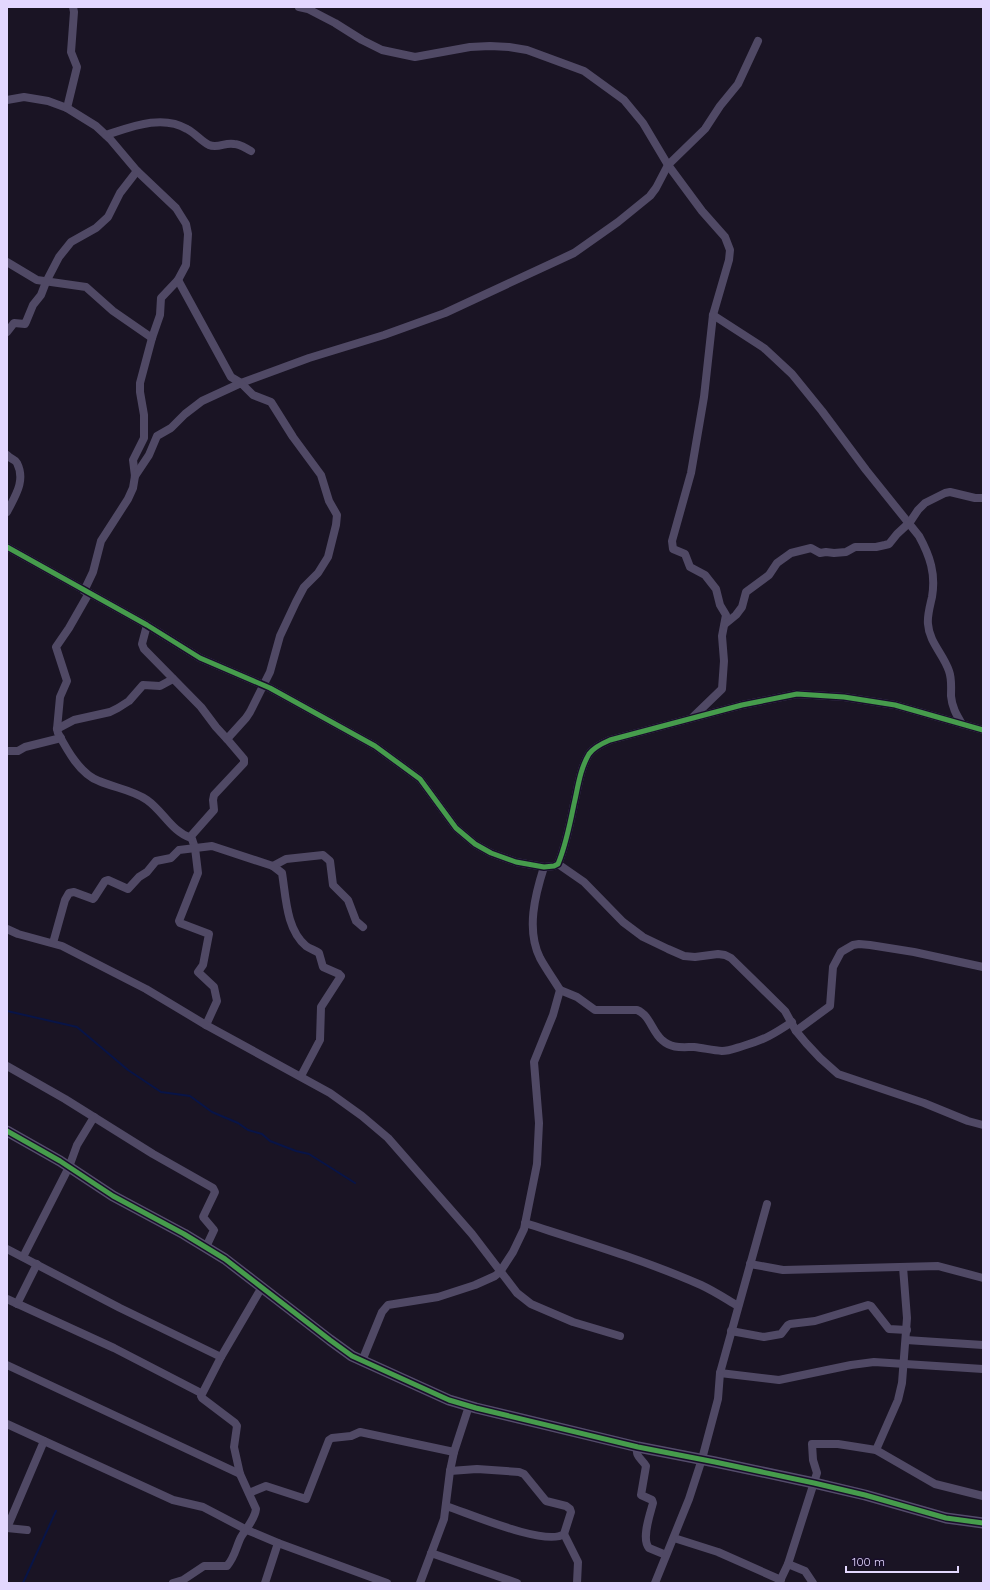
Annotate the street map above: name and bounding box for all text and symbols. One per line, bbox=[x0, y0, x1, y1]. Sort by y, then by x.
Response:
scale bar bbox=[846, 1548, 958, 1574]
text: 100 m bbox=[852, 1554, 885, 1569]

